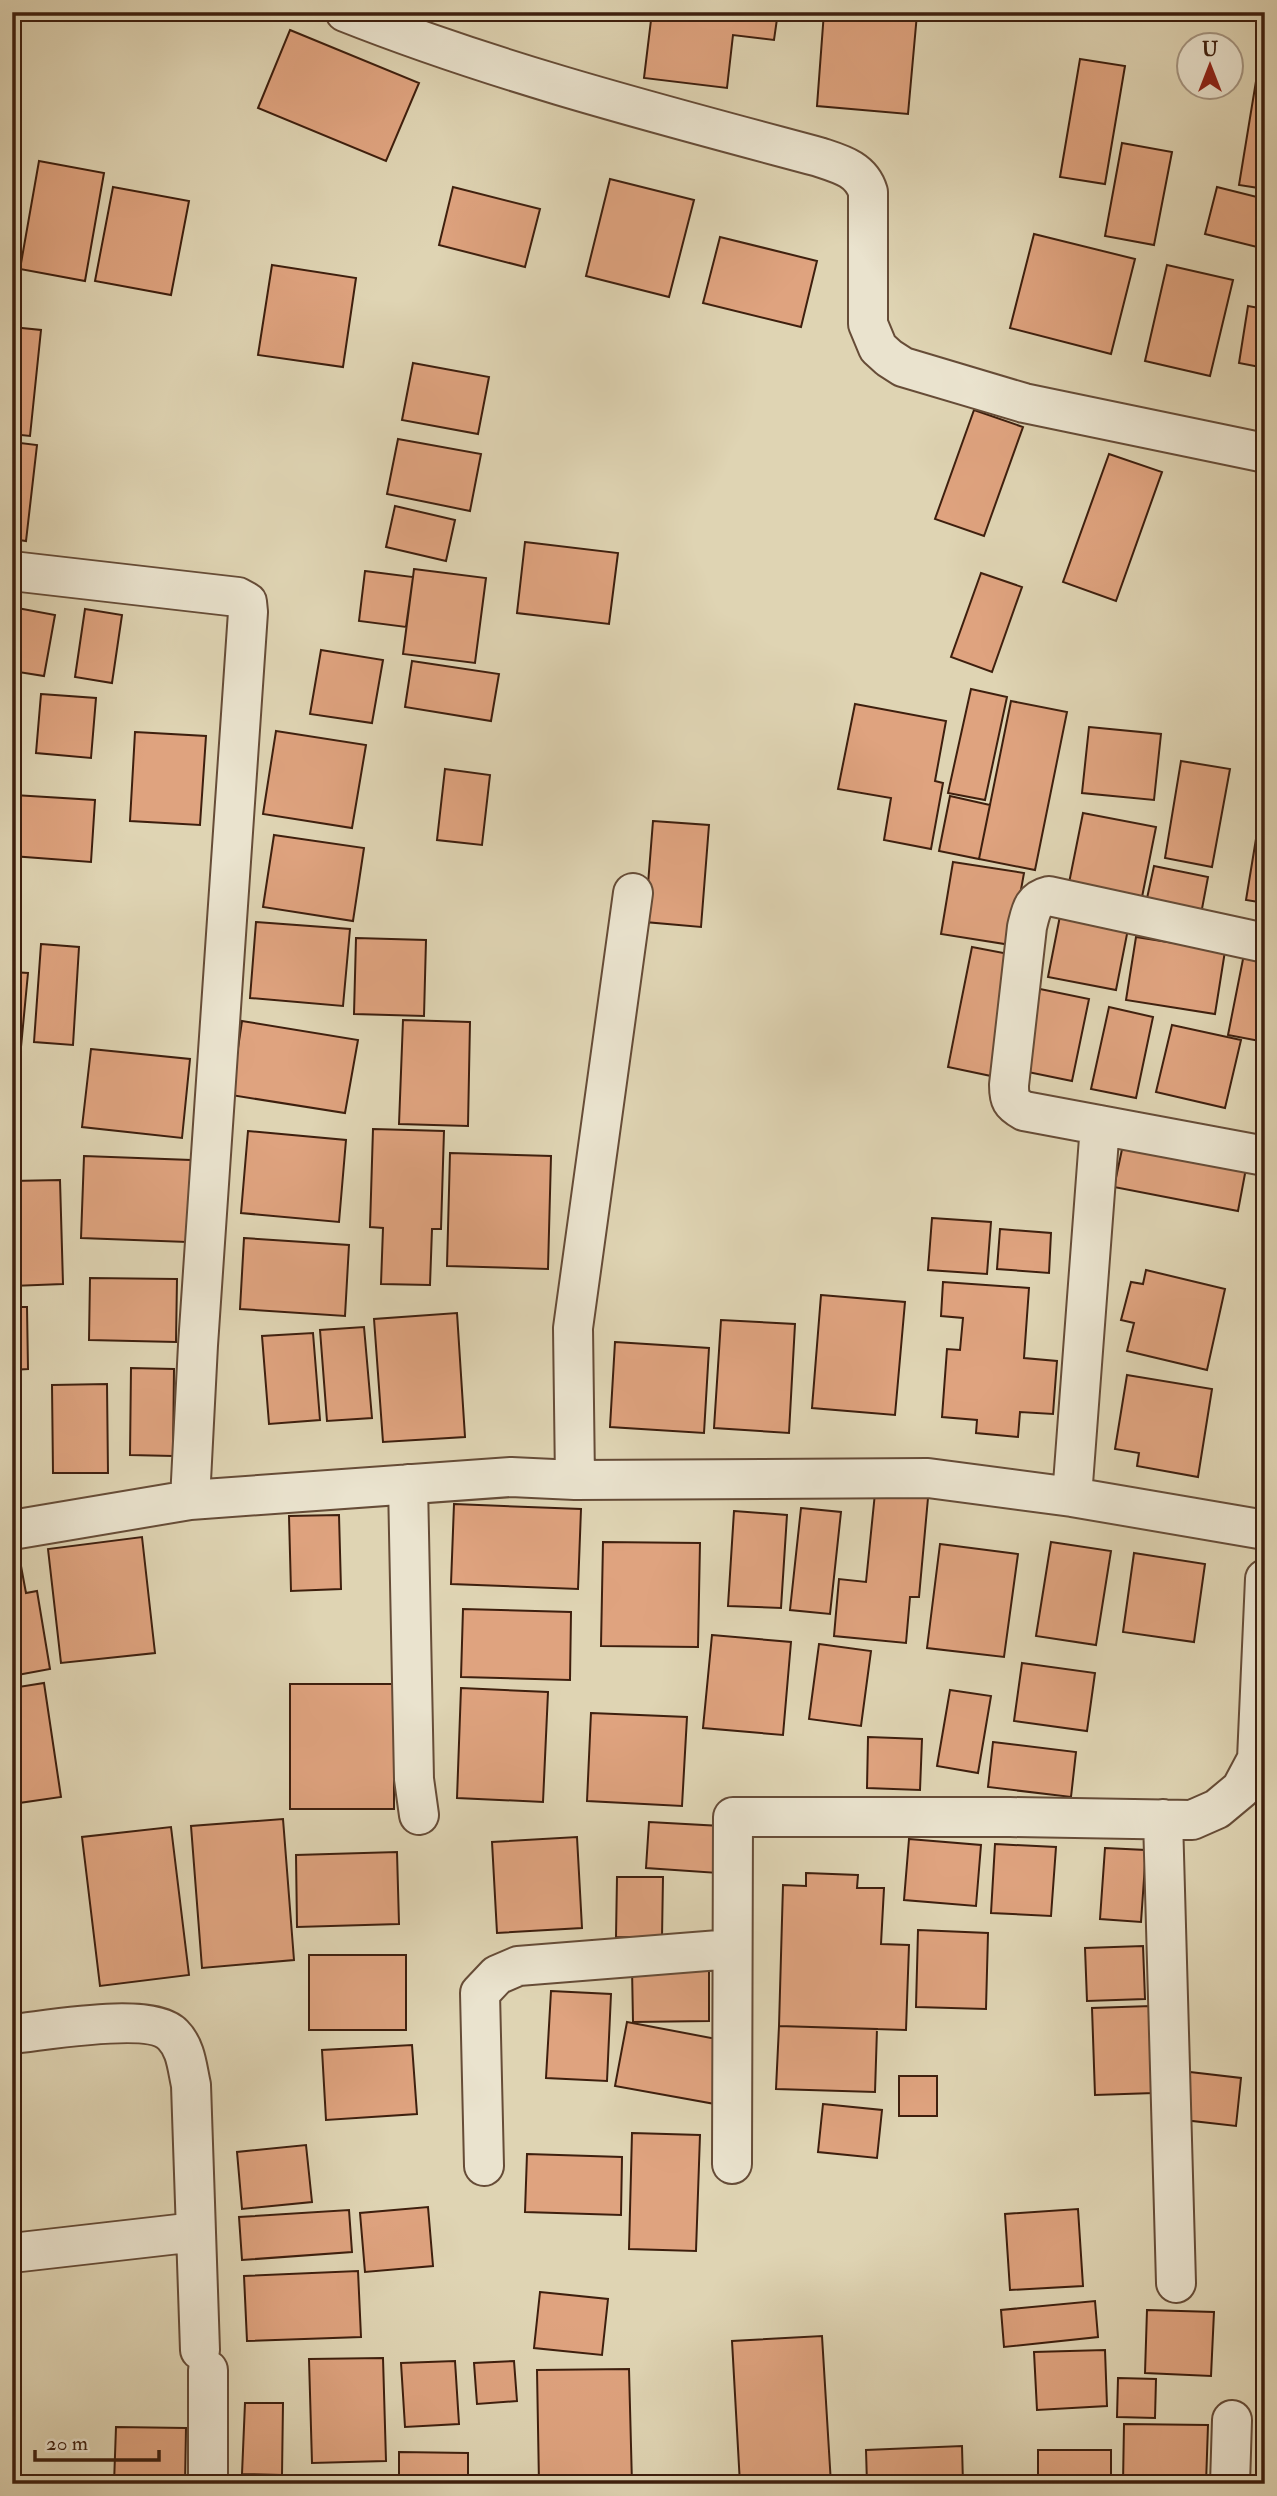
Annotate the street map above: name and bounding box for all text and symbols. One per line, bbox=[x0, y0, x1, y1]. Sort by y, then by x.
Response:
north arrow bbox=[1176, 32, 1246, 102]
text: U bbox=[1202, 38, 1218, 62]
scale bar bbox=[35, 2419, 159, 2463]
text: 20 m bbox=[46, 2430, 88, 2457]

